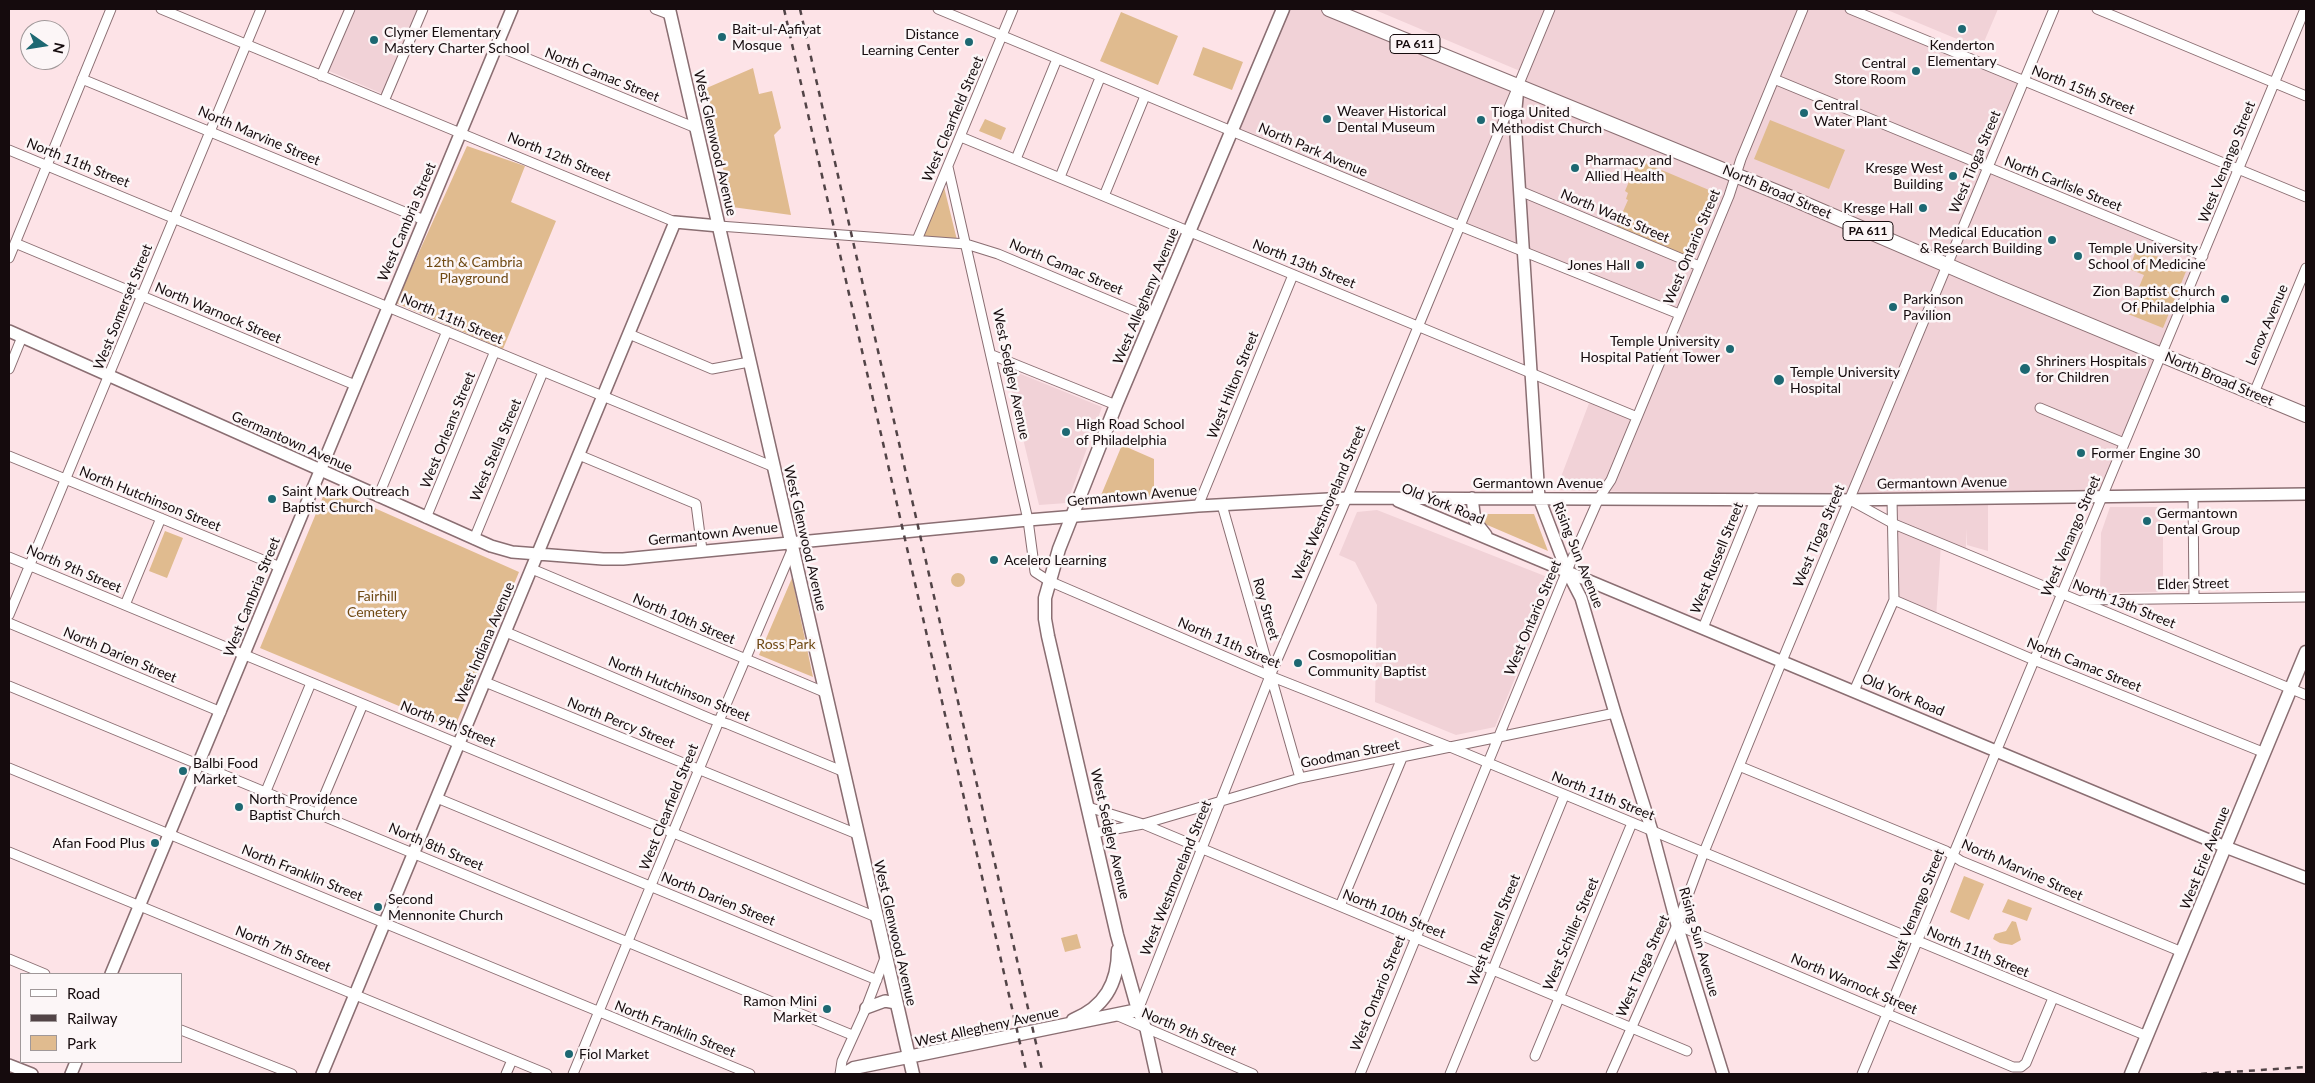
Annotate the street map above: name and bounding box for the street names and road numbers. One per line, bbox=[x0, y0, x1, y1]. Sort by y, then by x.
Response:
road number: PA 611 bbox=[1390, 34, 1440, 54]
street label: North Camac Street bbox=[542, 44, 662, 106]
street label: West Clearfield Street bbox=[919, 54, 987, 184]
street label: North 15th Street bbox=[2029, 62, 2137, 118]
street label: West Glenwood Avenue bbox=[690, 69, 740, 217]
street label: West Venango Street bbox=[2195, 99, 2259, 225]
street label: North Marvine Street bbox=[195, 103, 323, 169]
street label: West Tioga Street bbox=[1946, 108, 2004, 216]
street label: North Park Avenue bbox=[1256, 119, 1370, 181]
street label: North 12th Street bbox=[505, 129, 613, 185]
street label: North 11th Street bbox=[24, 135, 132, 191]
street label: North Carlisle Street bbox=[2002, 153, 2124, 215]
street label: West Cambria Street bbox=[374, 160, 440, 284]
street label: North Broad Street bbox=[1720, 161, 1834, 223]
street label: North Watts Street bbox=[1558, 185, 1672, 247]
street label: West Ontario Street bbox=[1660, 187, 1724, 307]
road number: PA 611 bbox=[1843, 222, 1893, 240]
street label: West Allegheny Avenue bbox=[1110, 225, 1182, 367]
street label: North Camac Street bbox=[1007, 235, 1125, 299]
street label: North 13th Street bbox=[1250, 236, 1358, 292]
street label: West Somerset Street bbox=[90, 242, 156, 372]
street label: North Warnock Street bbox=[152, 279, 284, 347]
street label: Lenox Avenue bbox=[2242, 282, 2292, 368]
street label: North 11th Street bbox=[398, 290, 506, 348]
street label: West Sedgley Avenue bbox=[989, 307, 1033, 441]
street label: West Hilton Street bbox=[1204, 329, 1262, 441]
street label: North Broad Street bbox=[2162, 348, 2276, 410]
street label: West Orleans Street bbox=[417, 369, 479, 491]
street label: West Stella Street bbox=[467, 396, 525, 504]
street label: Germantown Avenue bbox=[229, 408, 355, 476]
street label: West Westmoreland Street bbox=[1289, 423, 1369, 583]
street label: North Hutchinson Street bbox=[77, 463, 223, 535]
street label: West Glenwood Avenue bbox=[780, 464, 830, 612]
street label: Germantown Avenue bbox=[1877, 473, 2007, 493]
street label: West Venango Street bbox=[2038, 473, 2104, 599]
street label: Germantown Avenue bbox=[1473, 475, 1603, 491]
street label: Old York Road bbox=[1399, 480, 1487, 528]
street label: Germantown Avenue bbox=[1066, 482, 1198, 510]
street label: West Tioga Street bbox=[1790, 482, 1848, 590]
street label: Rising Sun Avenue bbox=[1549, 499, 1607, 611]
street label: West Russell Street bbox=[1687, 500, 1747, 616]
street label: Germantown Avenue bbox=[647, 519, 779, 549]
street label: West Cambria Street bbox=[220, 535, 284, 659]
street label: North 9th Street bbox=[24, 541, 124, 597]
street label: West Ontario Street bbox=[1501, 558, 1565, 678]
street label: Elder Street bbox=[2157, 575, 2229, 593]
street label: Roy Street bbox=[1249, 576, 1283, 642]
street label: North 13th Street bbox=[2070, 576, 2178, 632]
street label: West Indiana Avenue bbox=[452, 580, 518, 706]
street label: North 10th Street bbox=[630, 590, 738, 648]
street label: North 11th Street bbox=[1175, 614, 1283, 672]
street label: North Darien Street bbox=[61, 624, 179, 686]
street label: North Camac Street bbox=[2024, 634, 2144, 696]
street label: North Hutchinson Street bbox=[606, 653, 752, 725]
street label: Old York Road bbox=[1859, 670, 1947, 720]
street label: North Percy Street bbox=[565, 694, 677, 752]
street label: North 9th Street bbox=[398, 697, 498, 751]
street label: Goodman Street bbox=[1299, 736, 1401, 772]
street label: West Clearfield Street bbox=[636, 741, 702, 873]
street label: West Sedgley Avenue bbox=[1087, 767, 1133, 901]
street label: North 11th Street bbox=[1549, 768, 1657, 824]
street label: West Westmoreland Street bbox=[1137, 798, 1215, 958]
street label: West Erie Avenue bbox=[2177, 804, 2233, 912]
street label: North 8th Street bbox=[386, 819, 486, 875]
street label: North Marvine Street bbox=[1959, 836, 2085, 904]
street label: North Franklin Street bbox=[239, 841, 365, 905]
street label: West Venango Street bbox=[1884, 847, 1948, 973]
street label: West Glenwood Avenue bbox=[870, 859, 920, 1007]
street label: North Darien Street bbox=[659, 868, 777, 930]
street label: West Russell Street bbox=[1464, 872, 1524, 988]
street label: West Schiller Street bbox=[1540, 875, 1602, 993]
street label: Rising Sun Avenue bbox=[1675, 885, 1723, 999]
street label: North 10th Street bbox=[1340, 886, 1448, 942]
street label: West Tioga Street bbox=[1613, 912, 1673, 1020]
street label: North 7th Street bbox=[233, 922, 333, 976]
street label: North 11th Street bbox=[1924, 923, 2032, 981]
street label: West Ontario Street bbox=[1347, 933, 1409, 1053]
street label: North Warnock Street bbox=[1788, 950, 1920, 1018]
street label: North Franklin Street bbox=[612, 997, 738, 1061]
street label: West Allegheny Avenue bbox=[914, 1004, 1060, 1050]
street label: North 9th Street bbox=[1139, 1004, 1239, 1060]

